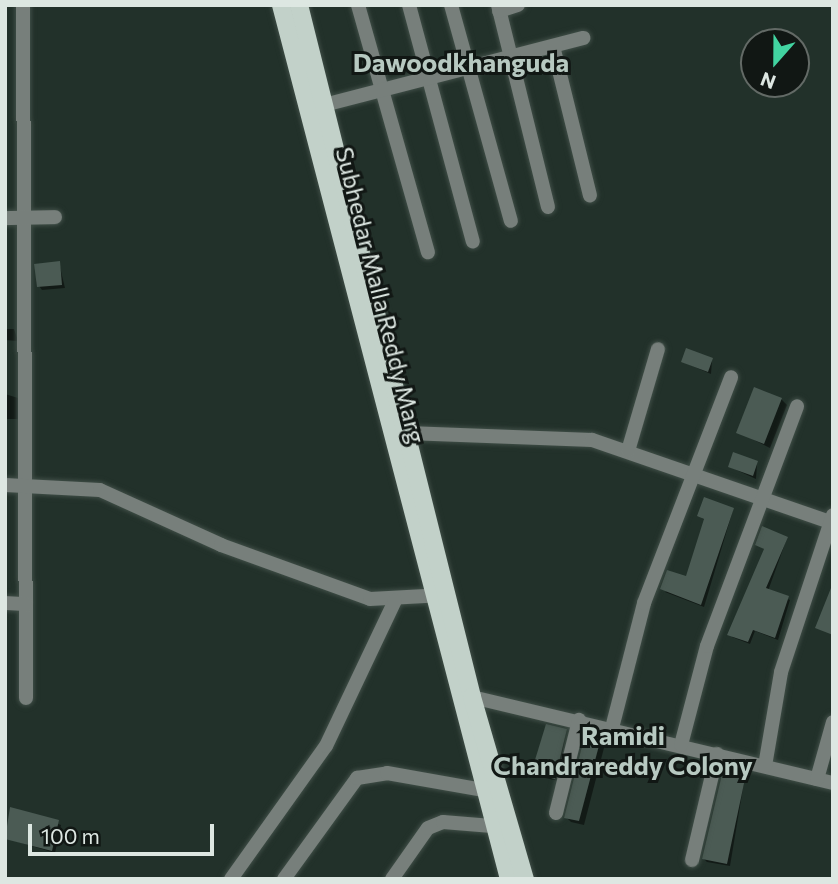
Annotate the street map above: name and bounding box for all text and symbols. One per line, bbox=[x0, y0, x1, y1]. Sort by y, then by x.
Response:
north arrow bbox=[740, 28, 810, 98]
district label: Dawoodkhanguda bbox=[353, 46, 569, 78]
text: N bbox=[757, 68, 779, 94]
street label: Subhedar Malla Reddy Marg bbox=[330, 144, 432, 446]
district label: Ramidi Chandrareddy Colony bbox=[493, 719, 753, 780]
scale bar bbox=[32, 810, 217, 854]
text: 100 m bbox=[41, 823, 100, 848]

